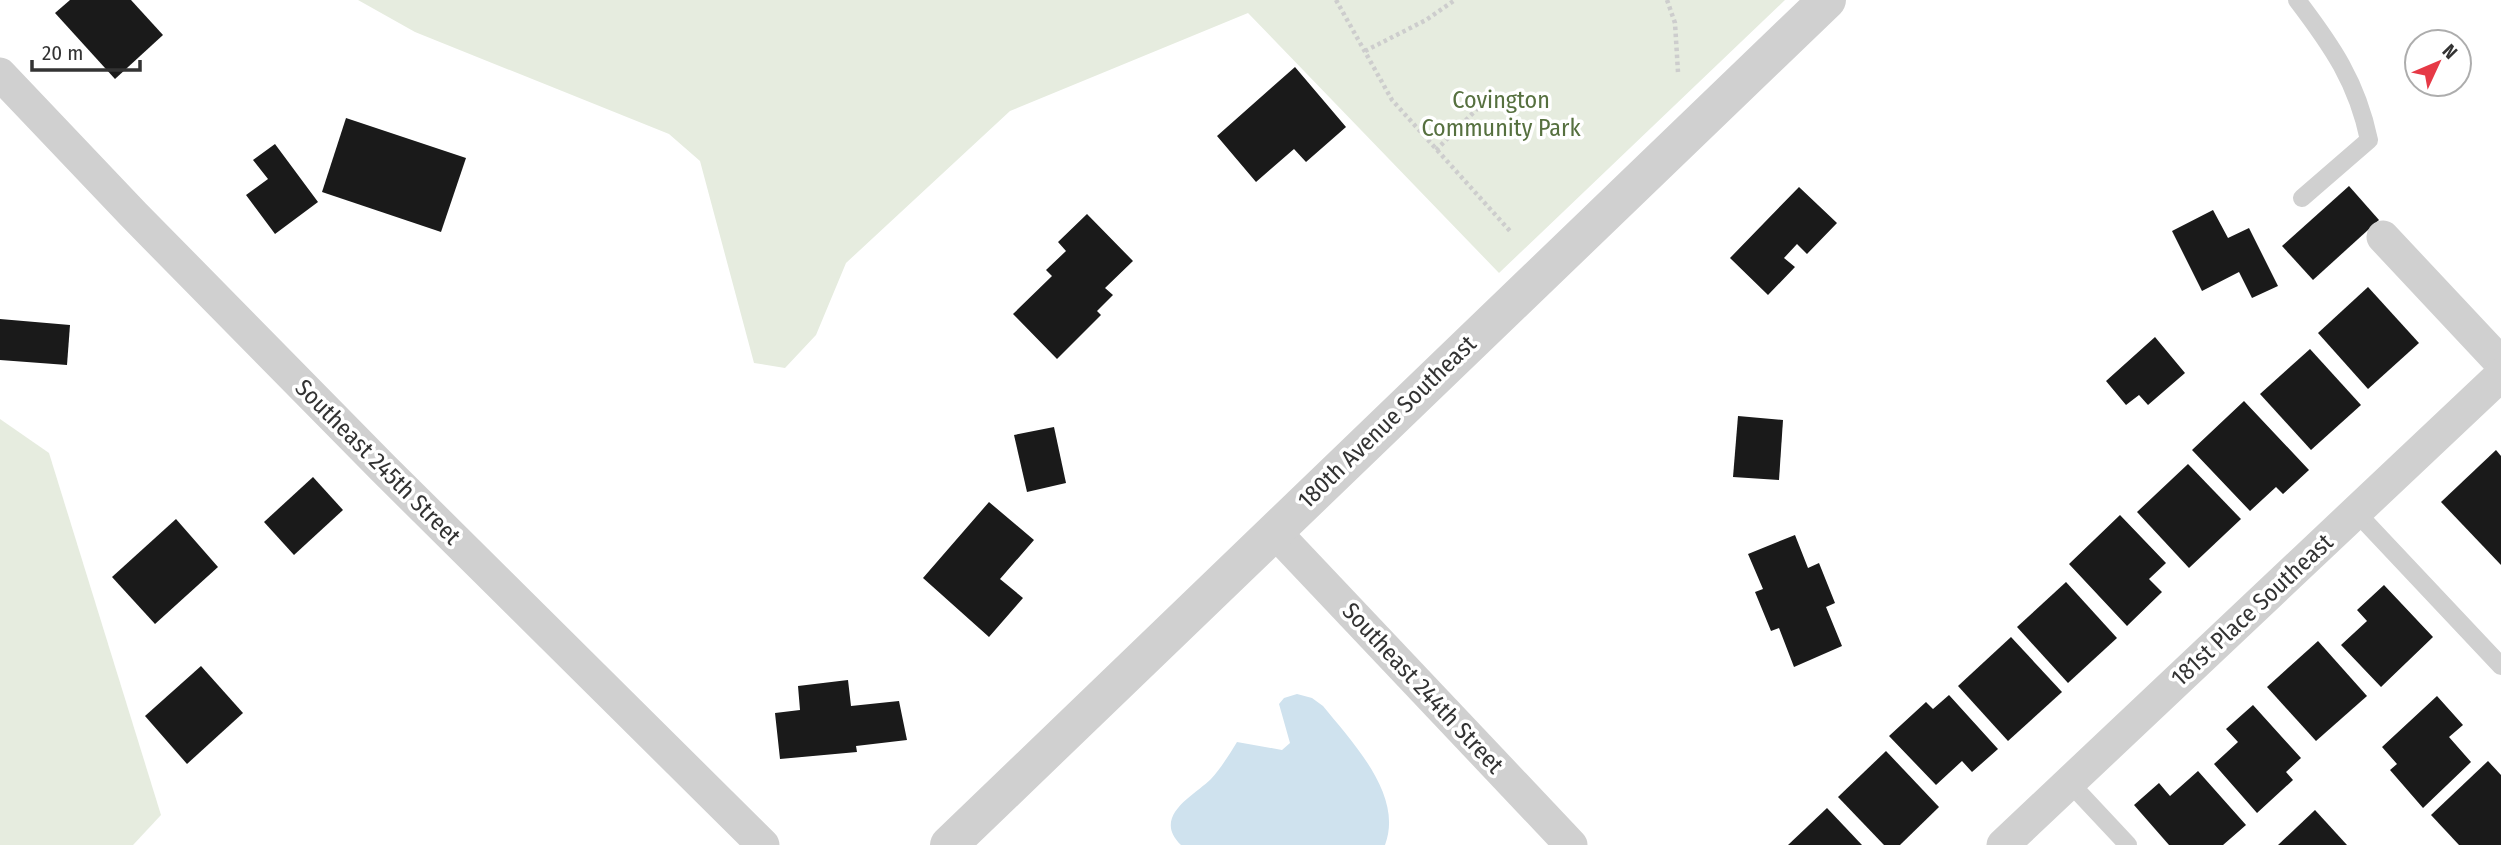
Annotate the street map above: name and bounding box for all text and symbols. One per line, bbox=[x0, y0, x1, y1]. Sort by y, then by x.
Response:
scale bar bbox=[32, 28, 140, 72]
north arrow bbox=[2403, 28, 2473, 98]
text: N bbox=[2438, 39, 2462, 64]
text: 20 m bbox=[42, 40, 83, 66]
park label: Covington Community Park bbox=[1421, 86, 1581, 142]
street label: 180th Avenue Southeast bbox=[1292, 330, 1482, 514]
street label: Southeast 245th Street bbox=[290, 374, 467, 551]
street label: 181st Place Southeast bbox=[2166, 528, 2339, 692]
street label: Southeast 244th Street bbox=[1337, 597, 1509, 779]

